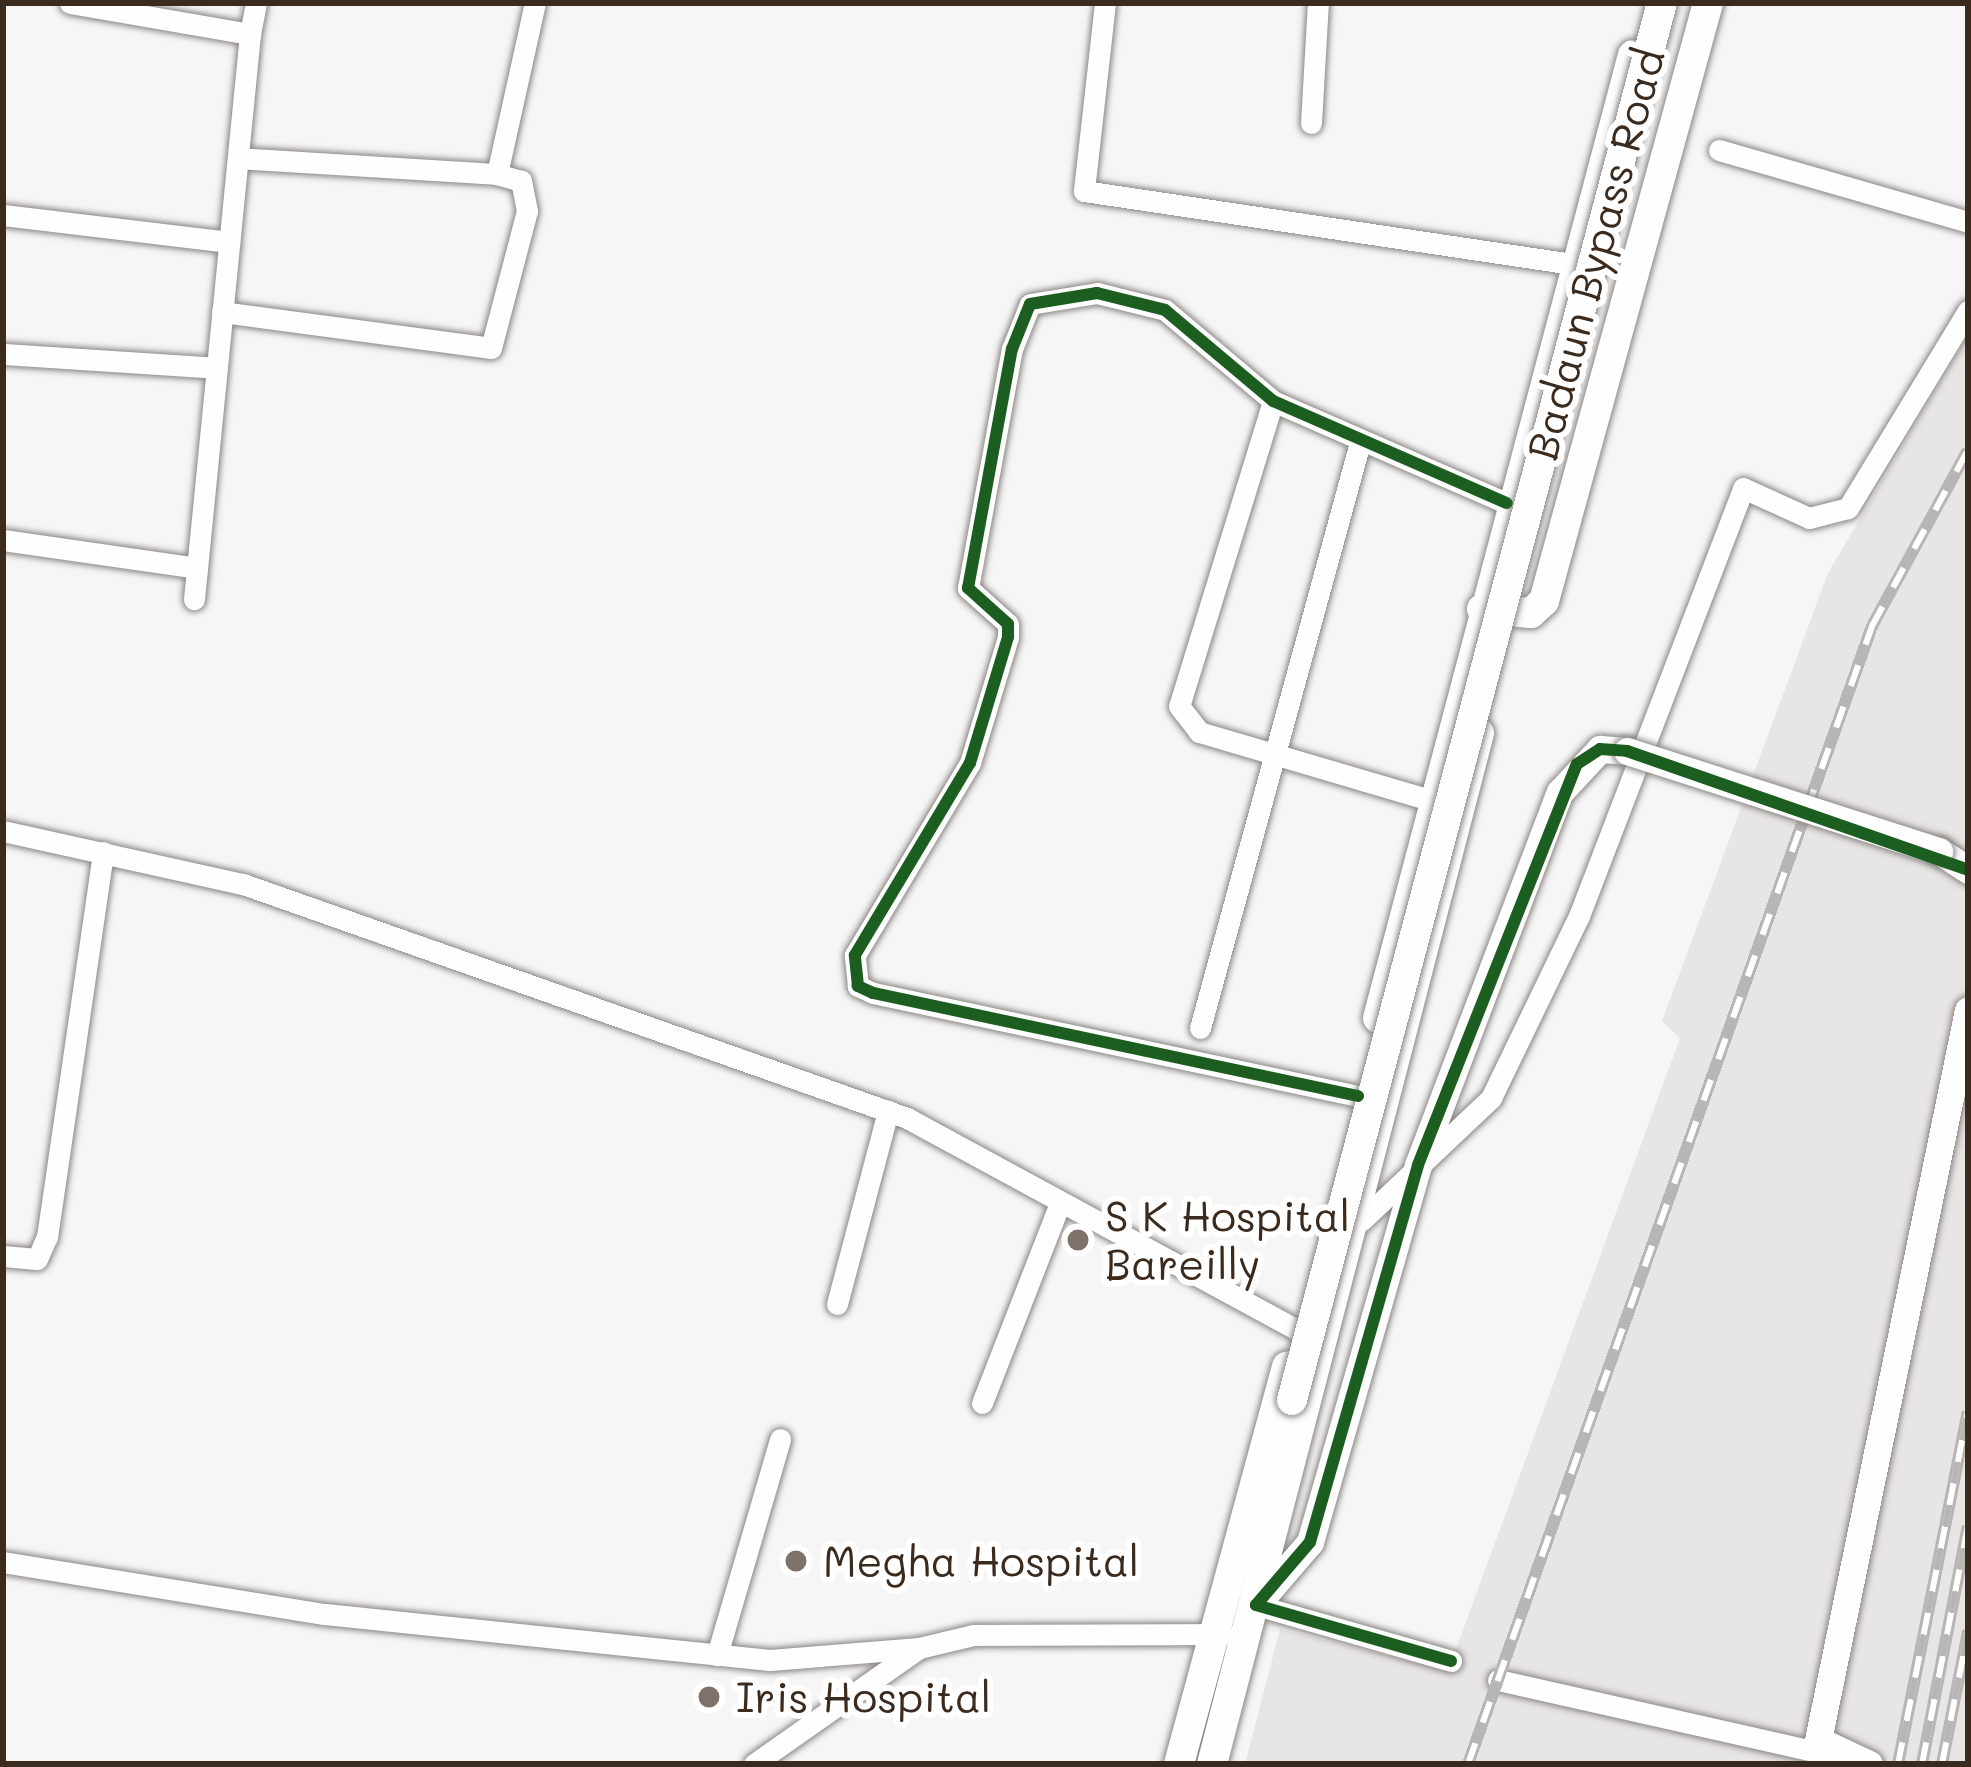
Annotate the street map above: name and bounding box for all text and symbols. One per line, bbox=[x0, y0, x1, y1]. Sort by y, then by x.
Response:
street label: Badaun Bypass Road bbox=[1516, 43, 1674, 465]
place label: S K Hospital Bareilly bbox=[1105, 1191, 1350, 1290]
marker: S K Hospital Bareilly bbox=[1062, 1224, 1094, 1256]
place label: Megha Hospital bbox=[823, 1536, 1139, 1586]
marker: Megha Hospital bbox=[780, 1545, 812, 1577]
place label: Iris Hospital bbox=[736, 1672, 991, 1722]
marker: Iris Hospital bbox=[693, 1681, 725, 1713]

